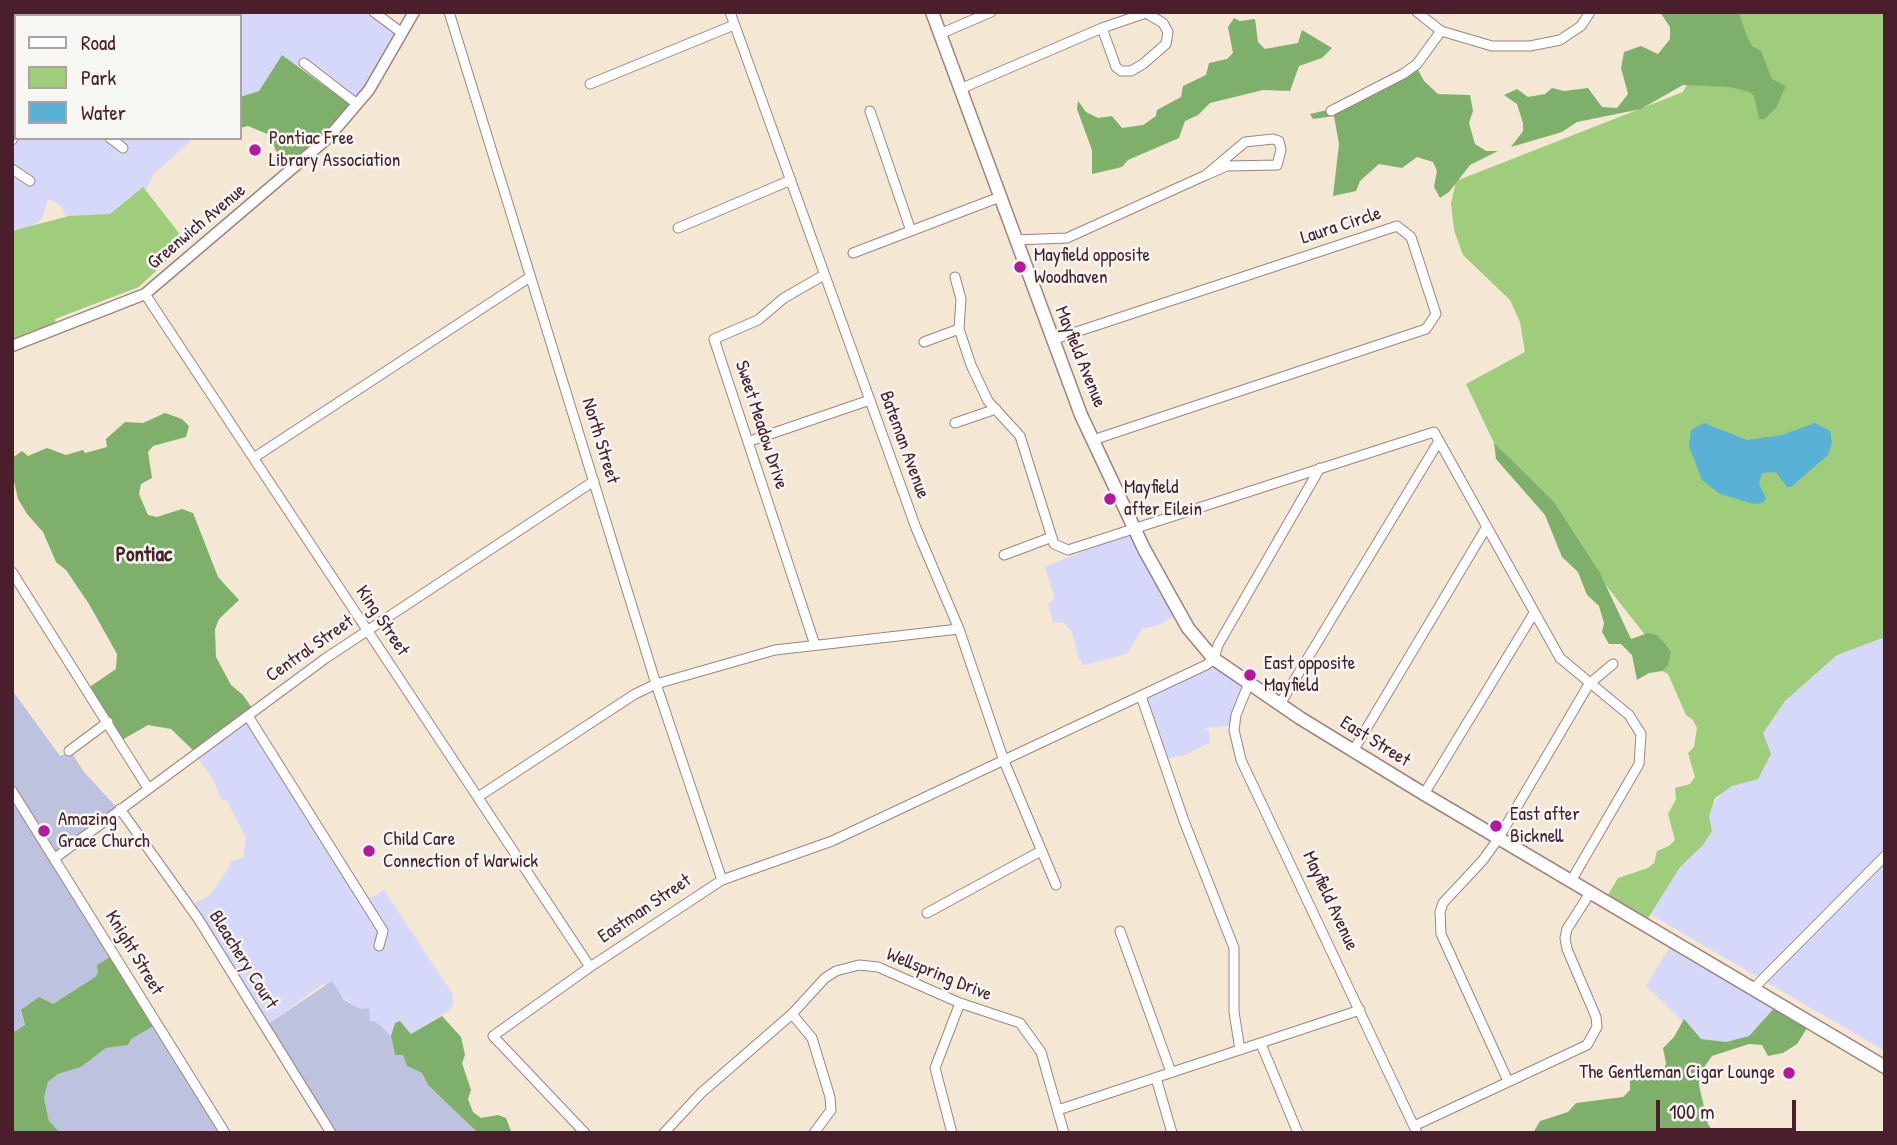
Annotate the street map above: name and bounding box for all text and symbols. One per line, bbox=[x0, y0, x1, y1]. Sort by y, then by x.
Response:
legend bbox=[14, 14, 242, 140]
text: Road bbox=[81, 28, 115, 57]
text: Park bbox=[81, 63, 116, 92]
text: Water bbox=[81, 98, 126, 127]
place label: Pontiac Free Library Association bbox=[269, 128, 400, 172]
marker: Pontiac Free Library Association bbox=[247, 142, 263, 158]
street label: Greenwich Avenue bbox=[143, 179, 251, 275]
street label: Laura Circle bbox=[1298, 202, 1384, 250]
place label: Mayfield opposite Woodhaven bbox=[1034, 245, 1150, 289]
marker: Mayfield opposite Woodhaven bbox=[1012, 259, 1028, 275]
street label: Mayfield Avenue bbox=[1049, 303, 1111, 411]
street label: Sweet Meadow Drive bbox=[729, 358, 793, 492]
street label: Bateman Avenue bbox=[874, 388, 934, 502]
street label: North Street bbox=[576, 395, 624, 487]
place label: Mayfield after Eilein bbox=[1124, 477, 1202, 521]
marker: Mayfield after Eilein bbox=[1102, 491, 1118, 507]
district label: Pontiac bbox=[116, 542, 172, 568]
street label: King Street bbox=[350, 582, 414, 660]
street label: Central Street bbox=[262, 611, 358, 687]
place label: East opposite Mayfield bbox=[1264, 653, 1355, 697]
marker: East opposite Mayfield bbox=[1242, 667, 1258, 683]
street label: East Street bbox=[1336, 712, 1414, 772]
place label: East after Bicknell bbox=[1510, 804, 1580, 848]
place label: Amazing Grace Church bbox=[58, 809, 150, 853]
marker: East after Bicknell bbox=[1488, 818, 1504, 834]
marker: Amazing Grace Church bbox=[36, 823, 52, 839]
place label: Child Care Connection of Warwick bbox=[383, 829, 538, 873]
marker: Child Care Connection of Warwick bbox=[361, 843, 377, 859]
street label: Mayfield Avenue bbox=[1297, 848, 1363, 954]
street label: Eastman Street bbox=[594, 870, 696, 948]
street label: Knight Street bbox=[100, 907, 168, 999]
street label: Bleachery Court bbox=[204, 907, 282, 1013]
street label: Wellspring Drive bbox=[883, 944, 995, 1006]
place label: The Gentleman Cigar Lounge bbox=[1579, 1062, 1775, 1084]
marker: The Gentleman Cigar Lounge bbox=[1781, 1065, 1797, 1081]
scale bar bbox=[1659, 1086, 1799, 1130]
text: 100 m bbox=[1669, 1097, 1715, 1126]

